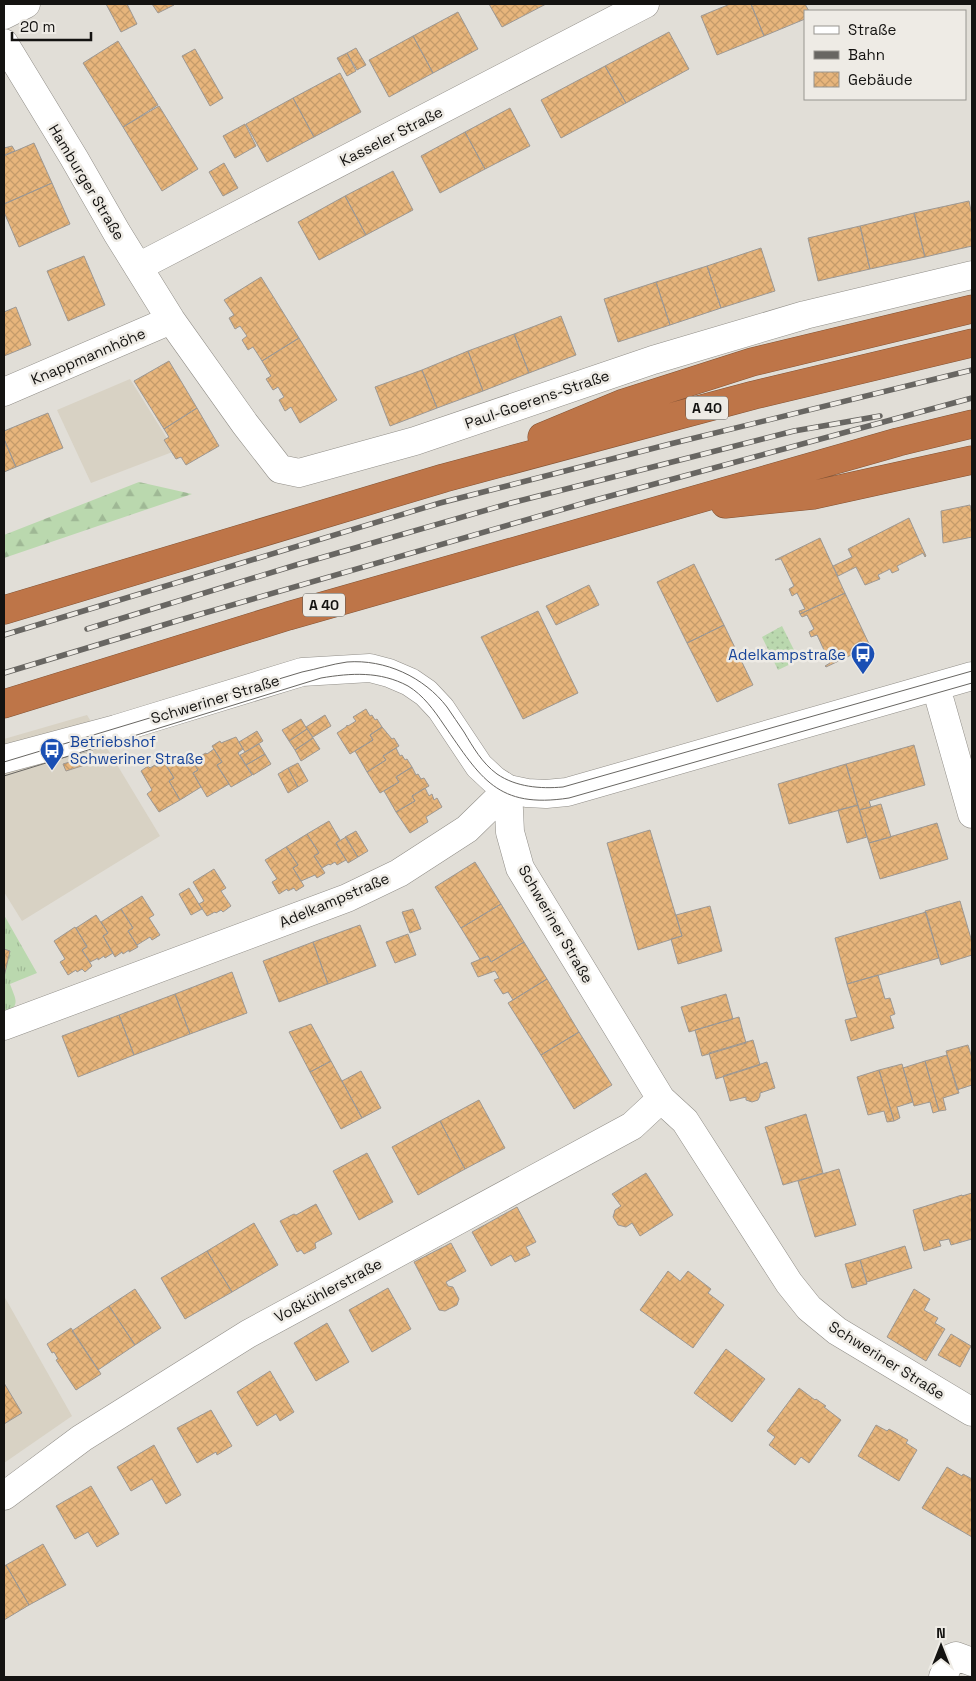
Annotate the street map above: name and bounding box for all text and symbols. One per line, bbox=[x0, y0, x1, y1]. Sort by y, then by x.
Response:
scale bar bbox=[12, 10, 91, 42]
legend bbox=[804, 10, 966, 100]
text: 20 m bbox=[20, 17, 55, 36]
text: Straße bbox=[848, 20, 897, 39]
text: Bahn bbox=[848, 45, 885, 64]
text: Gebäude bbox=[848, 70, 913, 89]
street label: Kasseler Straße bbox=[336, 102, 446, 170]
street label: Hamburger Straße bbox=[45, 121, 129, 244]
street label: Knappmannhöhe bbox=[28, 323, 148, 389]
street label: Paul-Goerens-Straße bbox=[462, 365, 612, 433]
road number: A 40 bbox=[686, 396, 728, 419]
road number: A 40 bbox=[303, 594, 345, 616]
bus stop icon: Adelkampstraße bbox=[850, 641, 876, 675]
place label: Adelkampstraße bbox=[728, 645, 846, 664]
street label: Schweriner Straße bbox=[148, 670, 282, 728]
place label: Betriebshof Schweriner Straße bbox=[70, 732, 203, 768]
bus stop icon: Betriebshof Schweriner Straße bbox=[39, 737, 65, 771]
street label: Schweriner Straße bbox=[514, 862, 598, 987]
street label: Adelkampstraße bbox=[276, 868, 392, 932]
street label: Voßkühlerstraße bbox=[271, 1254, 385, 1326]
street label: Schweriner Straße bbox=[825, 1317, 949, 1403]
north arrow bbox=[916, 1621, 966, 1671]
text: N bbox=[936, 1624, 946, 1642]

